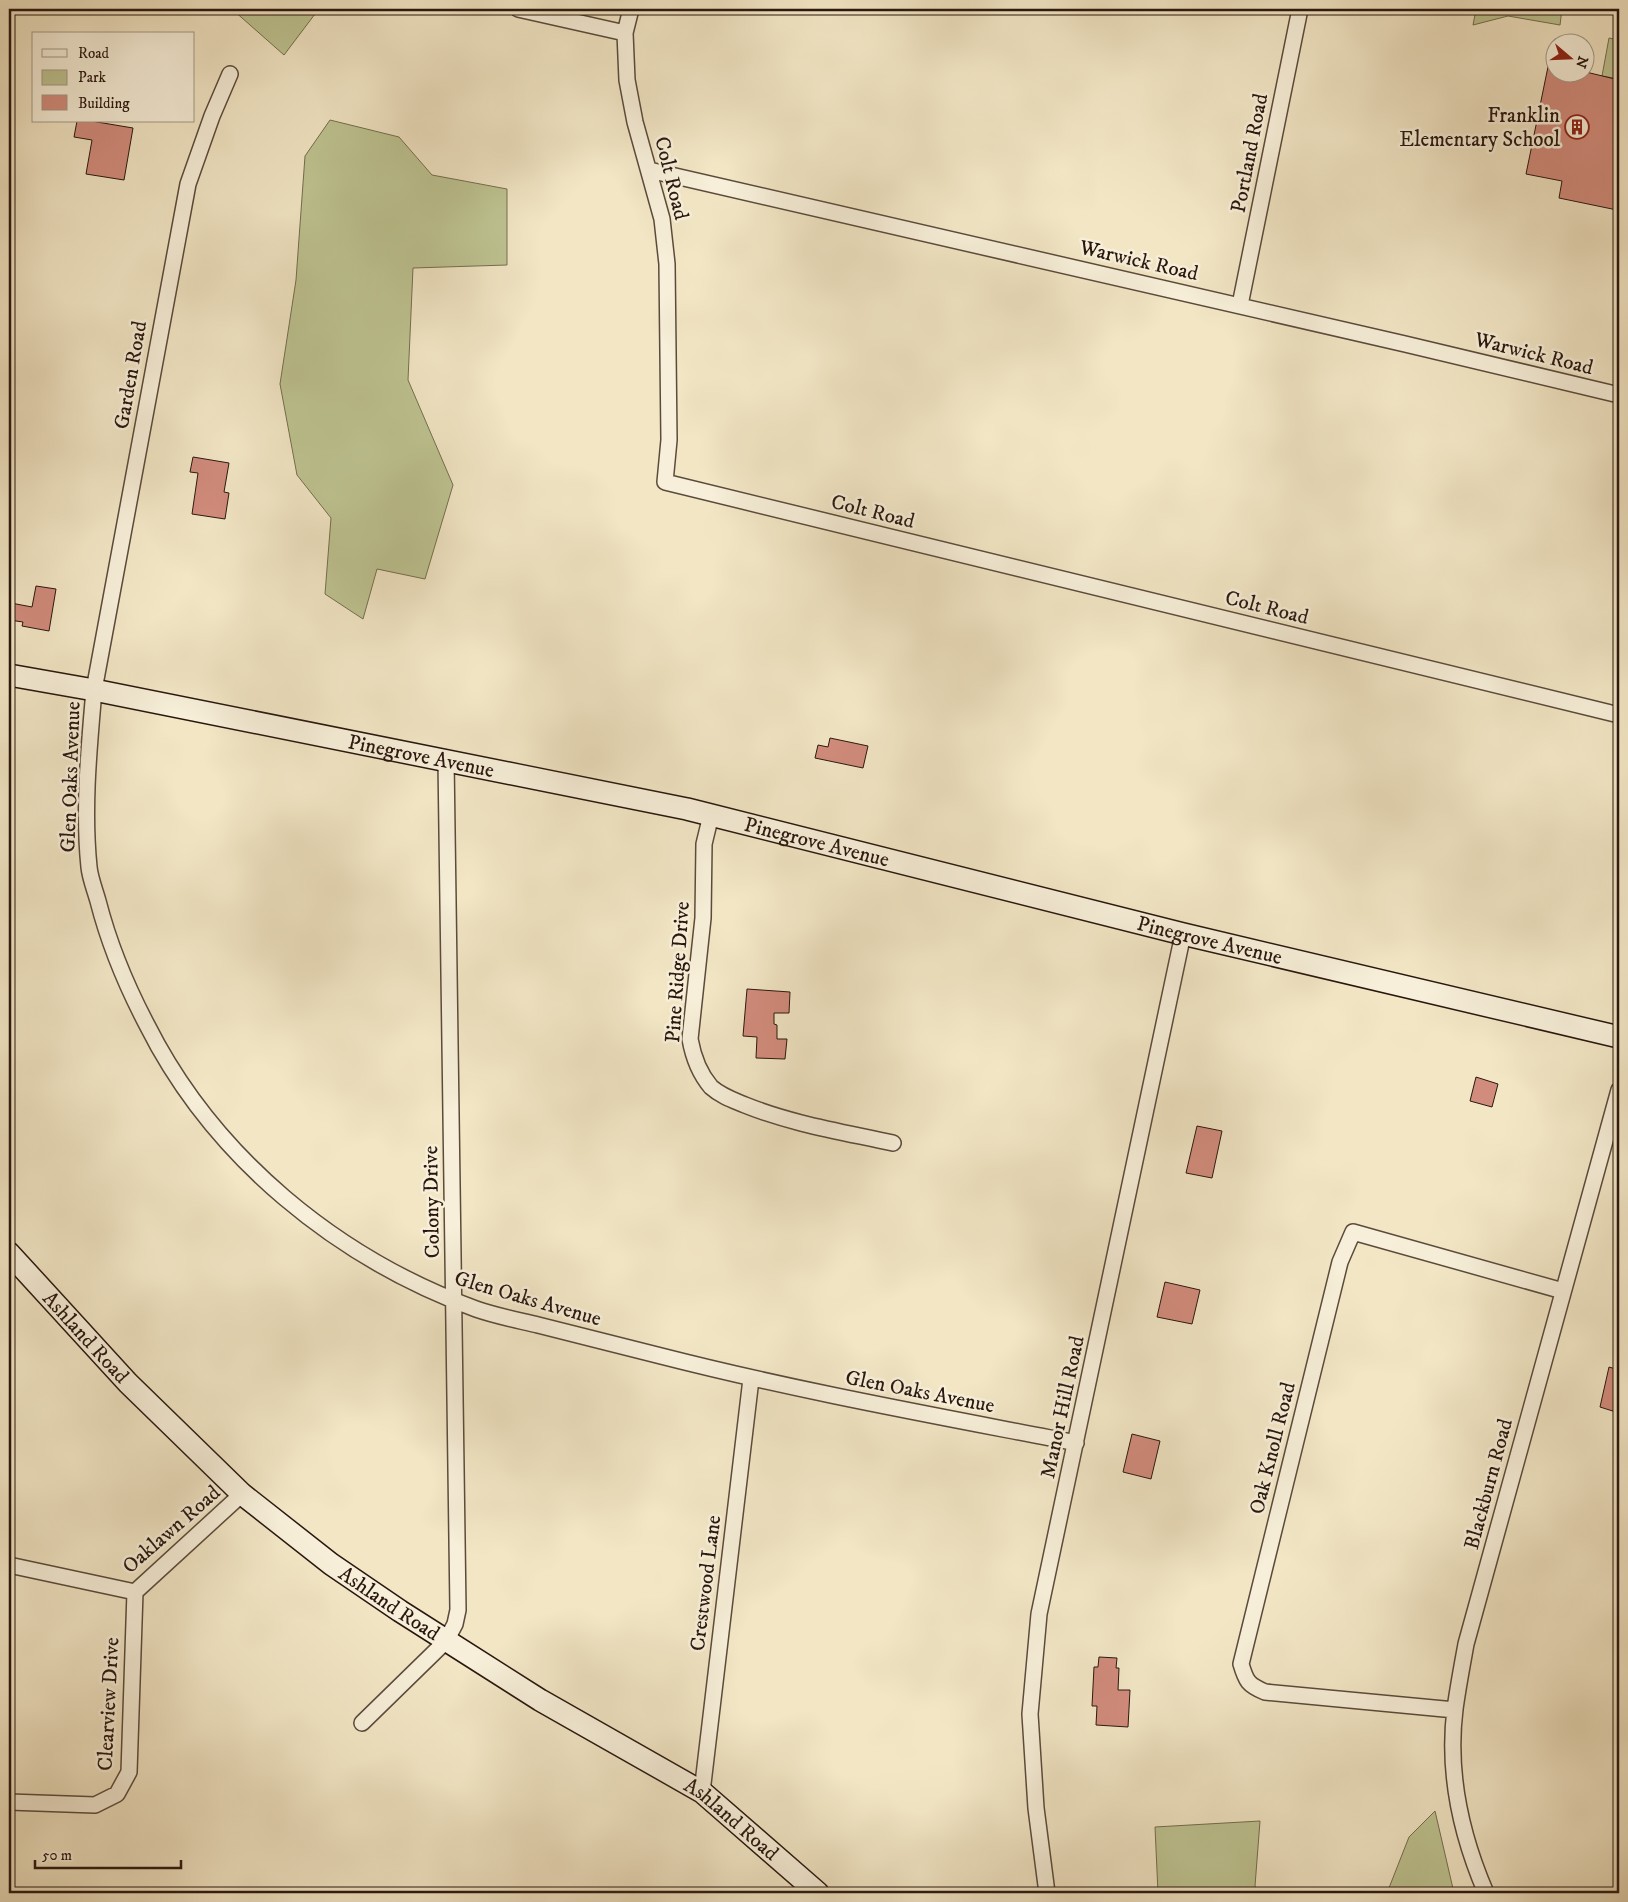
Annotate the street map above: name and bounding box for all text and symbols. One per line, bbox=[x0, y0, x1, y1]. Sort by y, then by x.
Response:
legend bbox=[32, 32, 195, 122]
north arrow bbox=[1546, 32, 1596, 82]
text: Road bbox=[78, 44, 110, 63]
text: N bbox=[1571, 54, 1592, 71]
text: Park bbox=[78, 68, 107, 87]
street label: Portland Road bbox=[1226, 91, 1274, 215]
text: Building bbox=[78, 94, 130, 113]
place label: Franklin Elementary School bbox=[1399, 103, 1561, 153]
building icon: Franklin Elementary School bbox=[1564, 114, 1590, 140]
street label: Colt Road bbox=[648, 134, 694, 223]
street label: Warwick Road bbox=[1076, 234, 1201, 287]
street label: Garden Road bbox=[109, 318, 153, 431]
street label: Warwick Road bbox=[1471, 326, 1596, 381]
street label: Colt Road bbox=[828, 489, 918, 535]
street label: Colt Road bbox=[1222, 585, 1312, 631]
street label: Glen Oaks Avenue bbox=[55, 701, 87, 853]
street label: Pinegrove Avenue bbox=[346, 729, 497, 784]
street label: Pinegrove Avenue bbox=[741, 812, 892, 874]
street label: Pine Ridge Drive bbox=[660, 900, 696, 1044]
street label: Pinegrove Avenue bbox=[1134, 911, 1285, 971]
street label: Colony Drive bbox=[418, 1145, 446, 1259]
street label: Glen Oaks Avenue bbox=[451, 1266, 604, 1332]
street label: Ashland Road bbox=[36, 1286, 134, 1390]
street label: Manor Hill Road bbox=[1035, 1333, 1091, 1481]
street label: Glen Oaks Avenue bbox=[843, 1365, 997, 1419]
street label: Oak Knoll Road bbox=[1244, 1379, 1302, 1517]
street label: Blackburn Road bbox=[1459, 1415, 1519, 1553]
street label: Oaklawn Road bbox=[117, 1480, 227, 1579]
street label: Crestwood Lane bbox=[685, 1513, 727, 1652]
street label: Ashland Road bbox=[333, 1561, 445, 1647]
street label: Clearview Drive bbox=[93, 1636, 126, 1772]
street label: Ashland Road bbox=[679, 1773, 784, 1867]
scale bar bbox=[35, 1837, 181, 1869]
text: 50 m bbox=[42, 1846, 72, 1865]

